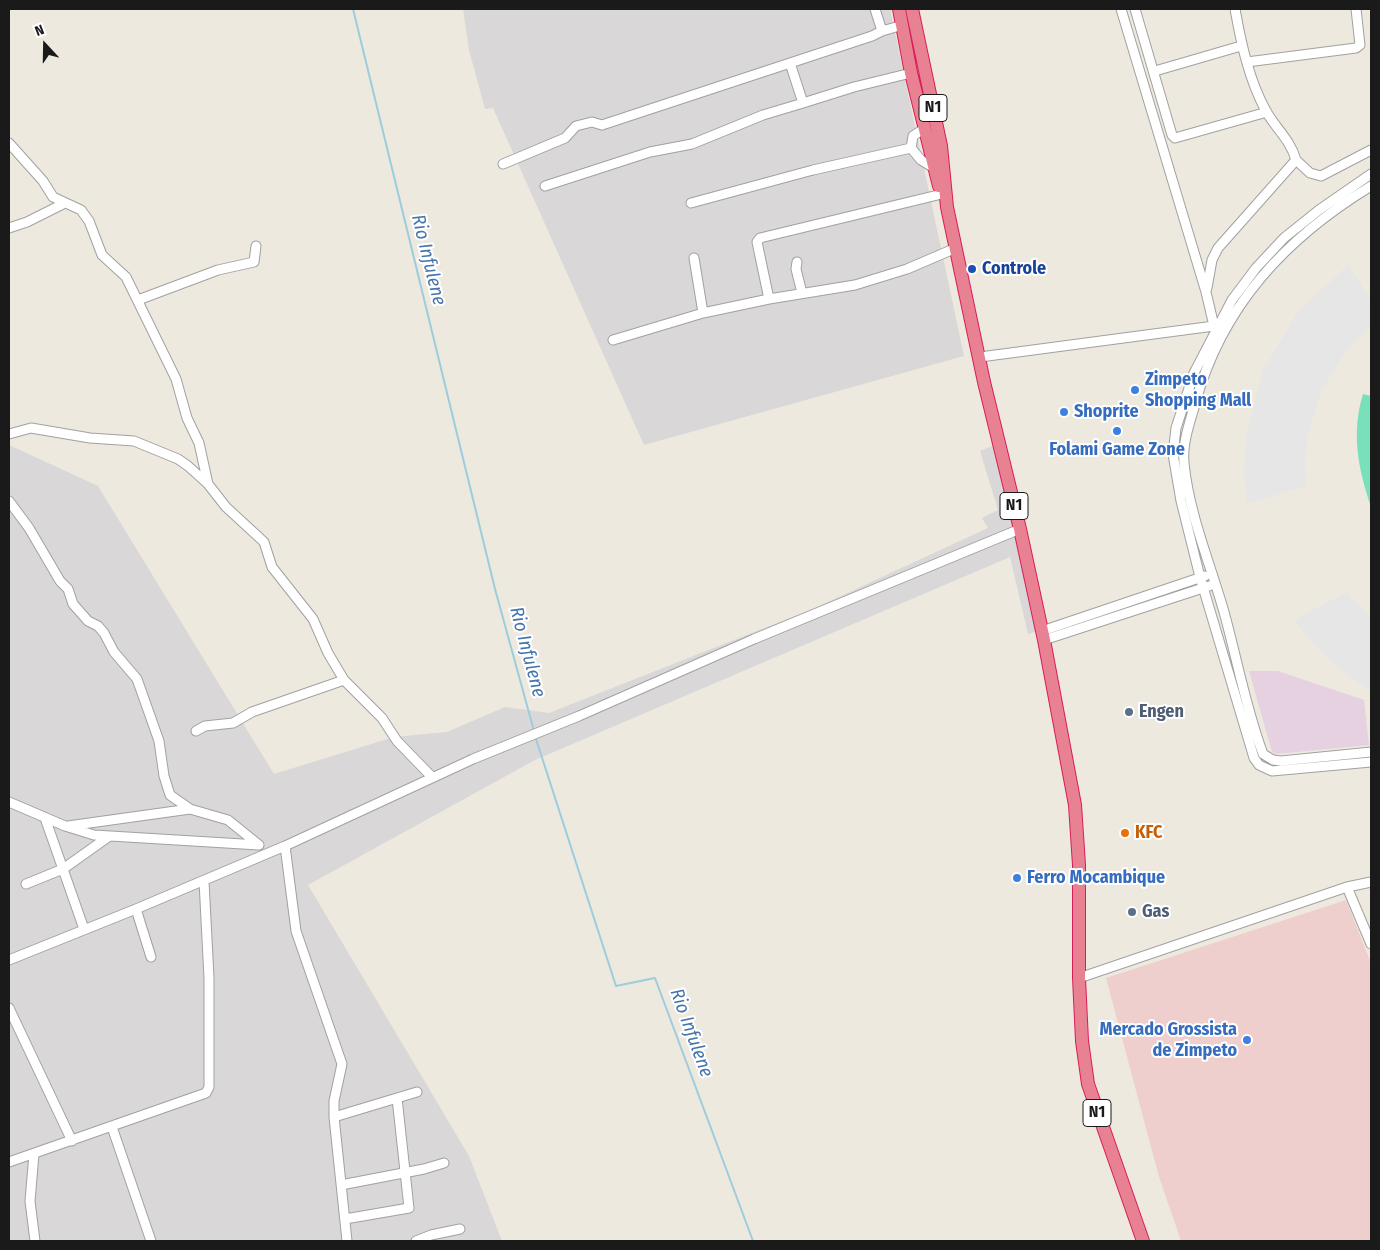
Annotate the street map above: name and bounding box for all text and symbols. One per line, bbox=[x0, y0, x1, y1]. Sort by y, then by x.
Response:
north arrow bbox=[20, 20, 70, 70]
text: N bbox=[32, 21, 46, 40]
road number: N1 bbox=[919, 95, 947, 122]
water label: Rio Infulene bbox=[406, 212, 450, 308]
place label: Controle bbox=[982, 258, 1046, 280]
marker: Controle bbox=[966, 263, 978, 275]
place label: Zimpeto Shopping Mall bbox=[1145, 369, 1251, 412]
marker: Zimpeto Shopping Mall bbox=[1129, 384, 1141, 396]
place label: Shoprite bbox=[1074, 401, 1139, 423]
marker: Shoprite bbox=[1058, 406, 1070, 418]
marker: Folami Game Zone bbox=[1111, 425, 1123, 437]
place label: Folami Game Zone bbox=[1049, 439, 1185, 461]
road number: N1 bbox=[1000, 492, 1028, 520]
water label: Rio Infulene bbox=[504, 604, 550, 700]
place label: Engen bbox=[1139, 701, 1184, 723]
marker: Engen bbox=[1123, 706, 1135, 718]
place label: KFC bbox=[1135, 822, 1162, 844]
marker: KFC bbox=[1119, 827, 1131, 839]
place label: Ferro Mocambique bbox=[1027, 867, 1165, 889]
marker: Ferro Mocambique bbox=[1011, 872, 1023, 884]
place label: Gas bbox=[1142, 901, 1169, 923]
marker: Gas bbox=[1126, 906, 1138, 918]
water label: Rio Infulene bbox=[664, 986, 718, 1080]
place label: Mercado Grossista de Zimpeto bbox=[1099, 1019, 1237, 1062]
marker: Mercado Grossista de Zimpeto bbox=[1241, 1034, 1253, 1046]
road number: N1 bbox=[1083, 1100, 1111, 1126]

